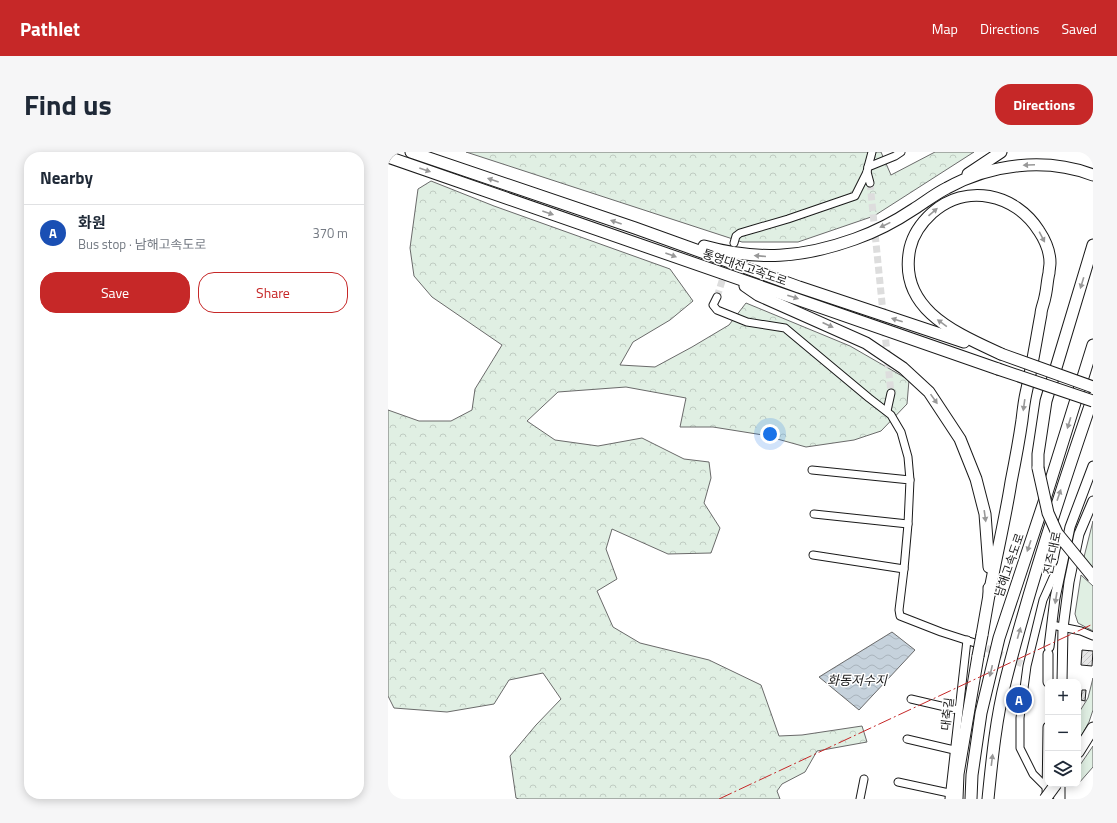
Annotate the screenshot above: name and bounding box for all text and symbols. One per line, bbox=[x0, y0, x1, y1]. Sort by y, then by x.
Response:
text: Pathlet bbox=[20, 14, 80, 43]
text: Map bbox=[932, 18, 958, 39]
text: Directions bbox=[980, 18, 1039, 39]
text: Saved bbox=[1061, 18, 1097, 39]
text: Find us bbox=[24, 83, 112, 126]
button: Directions bbox=[995, 84, 1093, 125]
one-way arrow bbox=[1022, 162, 1035, 168]
text: Nearby bbox=[40, 165, 93, 191]
one-way arrow bbox=[419, 167, 431, 173]
one-way arrow bbox=[486, 176, 498, 182]
one-way arrow bbox=[929, 208, 938, 217]
one-way arrow bbox=[542, 210, 554, 216]
text: 화원 bbox=[78, 211, 106, 234]
one-way arrow bbox=[609, 219, 621, 225]
one-way arrow bbox=[879, 222, 891, 228]
text: A bbox=[49, 223, 57, 243]
text: 370 m bbox=[312, 223, 348, 243]
one-way arrow bbox=[1039, 231, 1045, 242]
text: Bus stop · 남해고속도로 bbox=[78, 234, 206, 254]
street label: 통영대전고속도로 bbox=[700, 244, 790, 290]
one-way arrow bbox=[754, 252, 766, 259]
one-way arrow bbox=[665, 253, 677, 259]
button: Save bbox=[40, 272, 190, 313]
button: Share bbox=[198, 272, 348, 313]
one-way arrow bbox=[1079, 277, 1085, 289]
one-way arrow bbox=[788, 294, 800, 300]
one-way arrow bbox=[891, 317, 903, 323]
one-way arrow bbox=[936, 318, 947, 327]
one-way arrow bbox=[822, 322, 834, 328]
one-way arrow bbox=[930, 393, 938, 404]
one-way arrow bbox=[1021, 399, 1027, 411]
one-way arrow bbox=[1066, 417, 1072, 429]
your location bbox=[760, 424, 780, 444]
one-way arrow bbox=[1056, 489, 1062, 501]
one-way arrow bbox=[982, 510, 988, 522]
street label: 진주대로 bbox=[1038, 529, 1066, 577]
street label: 남해고속도로 bbox=[989, 531, 1029, 599]
one-way arrow bbox=[1026, 541, 1032, 553]
one-way arrow bbox=[1052, 592, 1058, 604]
one-way arrow bbox=[1016, 627, 1022, 639]
one-way arrow bbox=[988, 664, 994, 677]
water label: 화동저수지 bbox=[827, 670, 888, 690]
map controls bbox=[1045, 679, 1081, 787]
button: + bbox=[1045, 679, 1081, 715]
pin: A bbox=[1006, 685, 1032, 715]
street label: 대축길 bbox=[936, 696, 958, 732]
button: − bbox=[1045, 715, 1081, 751]
button: layers bbox=[1045, 751, 1081, 787]
one-way arrow bbox=[989, 754, 995, 766]

